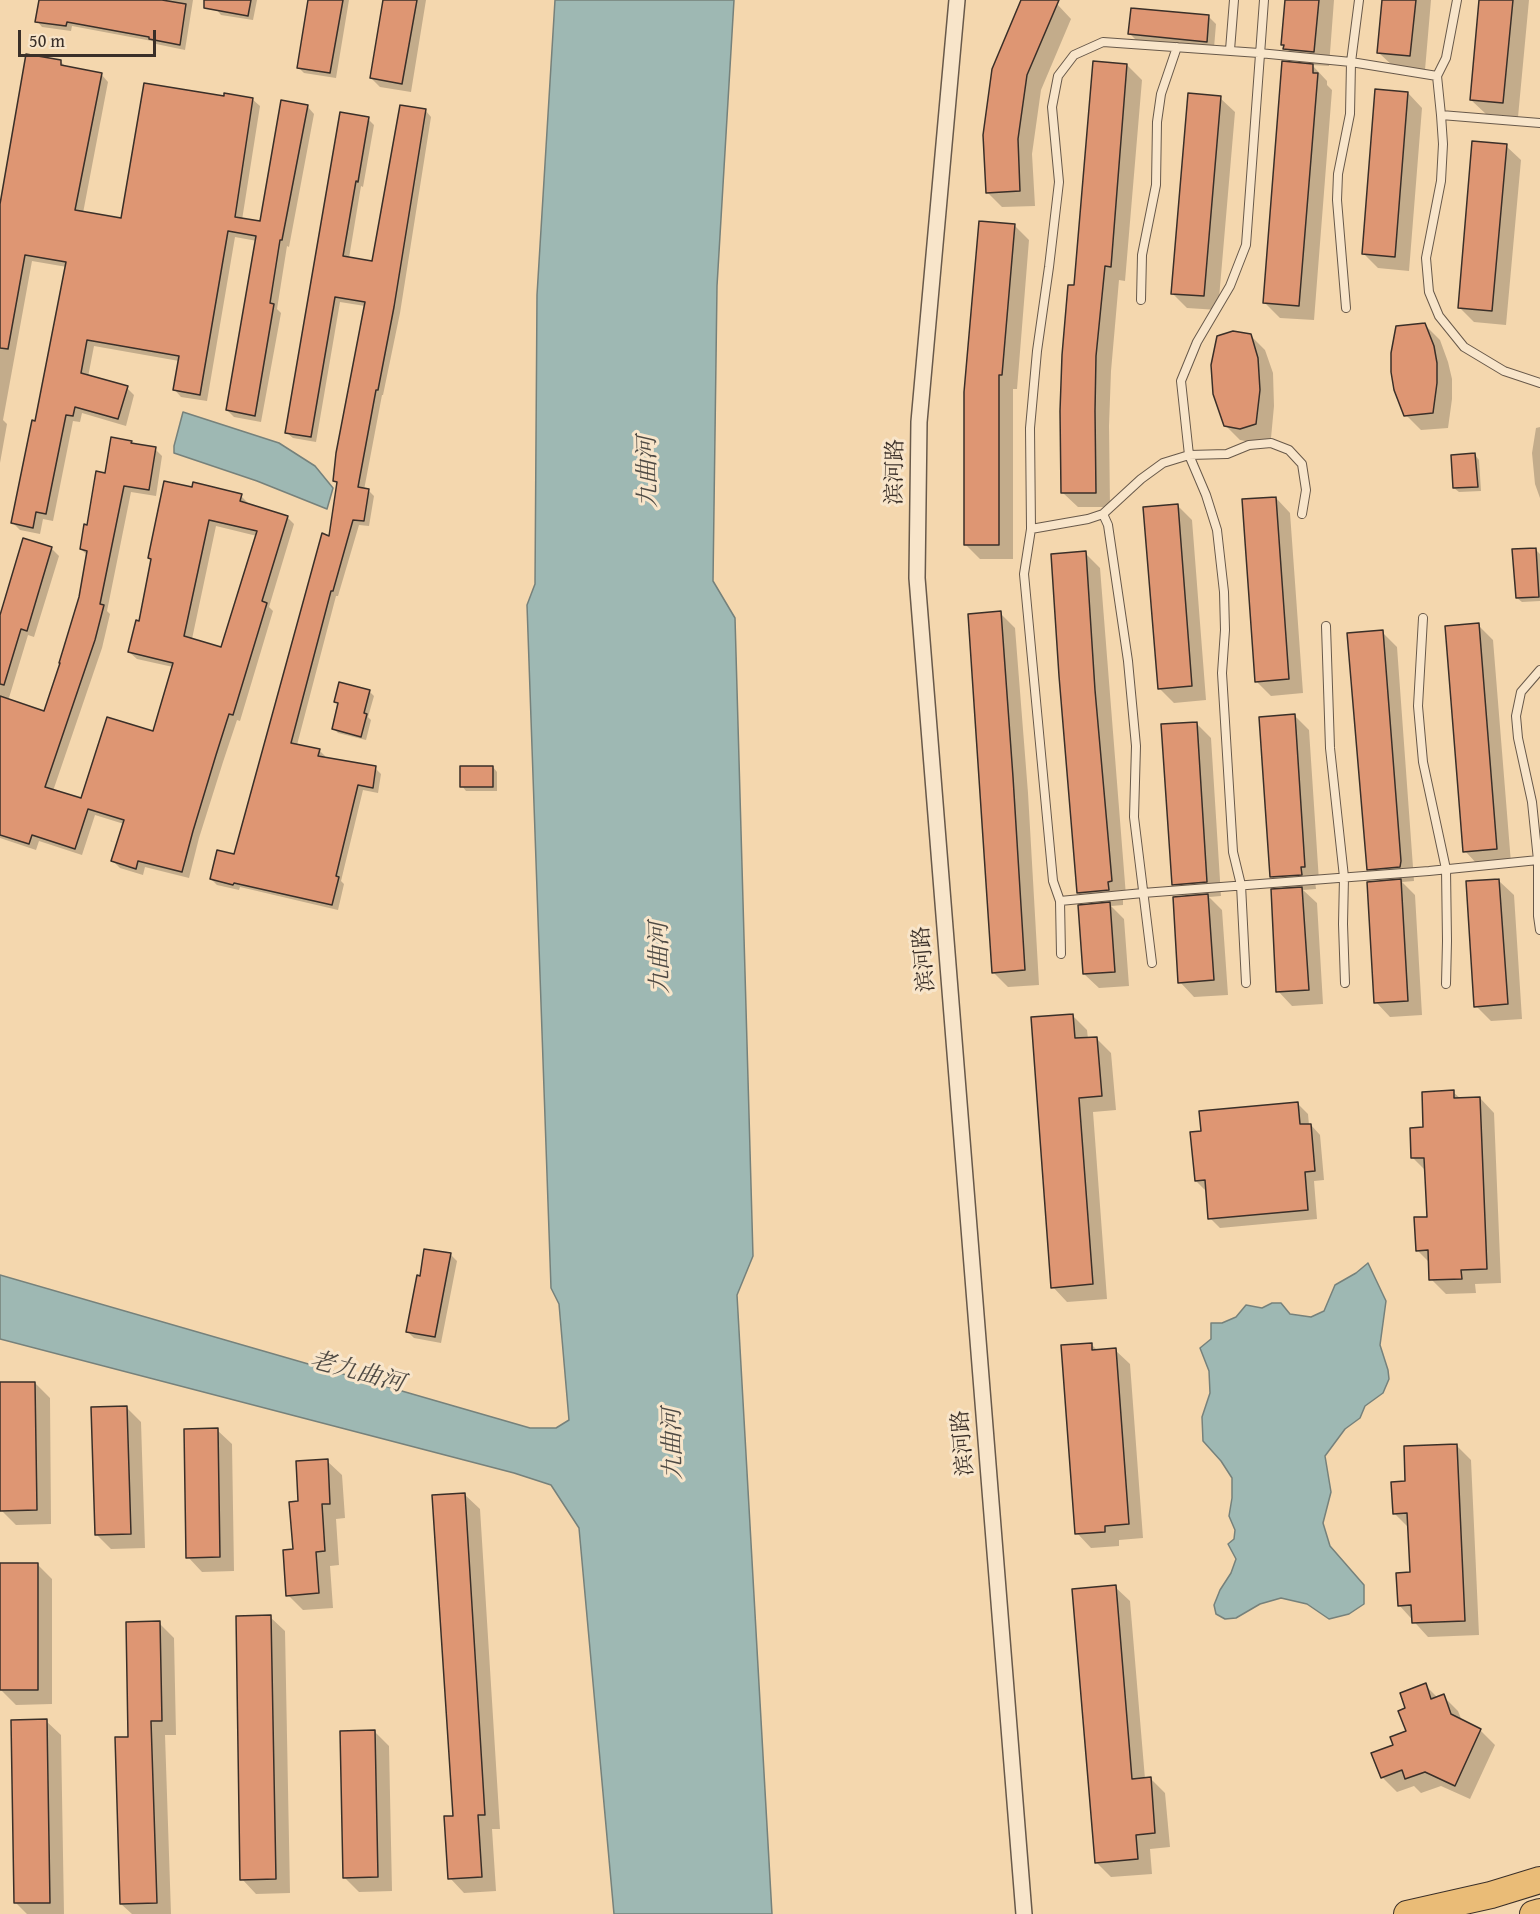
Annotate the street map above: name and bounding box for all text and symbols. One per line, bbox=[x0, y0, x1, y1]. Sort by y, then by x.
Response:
scale bar bbox=[21, 18, 159, 56]
text: 50 m bbox=[29, 27, 65, 54]
water label: 九曲河 bbox=[634, 436, 664, 508]
street label: 滨河路 bbox=[882, 439, 910, 505]
water label: 九曲河 bbox=[646, 922, 676, 994]
street label: 滨河路 bbox=[909, 925, 941, 993]
water label: 老九曲河 bbox=[307, 1347, 407, 1399]
water label: 九曲河 bbox=[659, 1408, 689, 1480]
street label: 滨河路 bbox=[948, 1409, 980, 1477]

